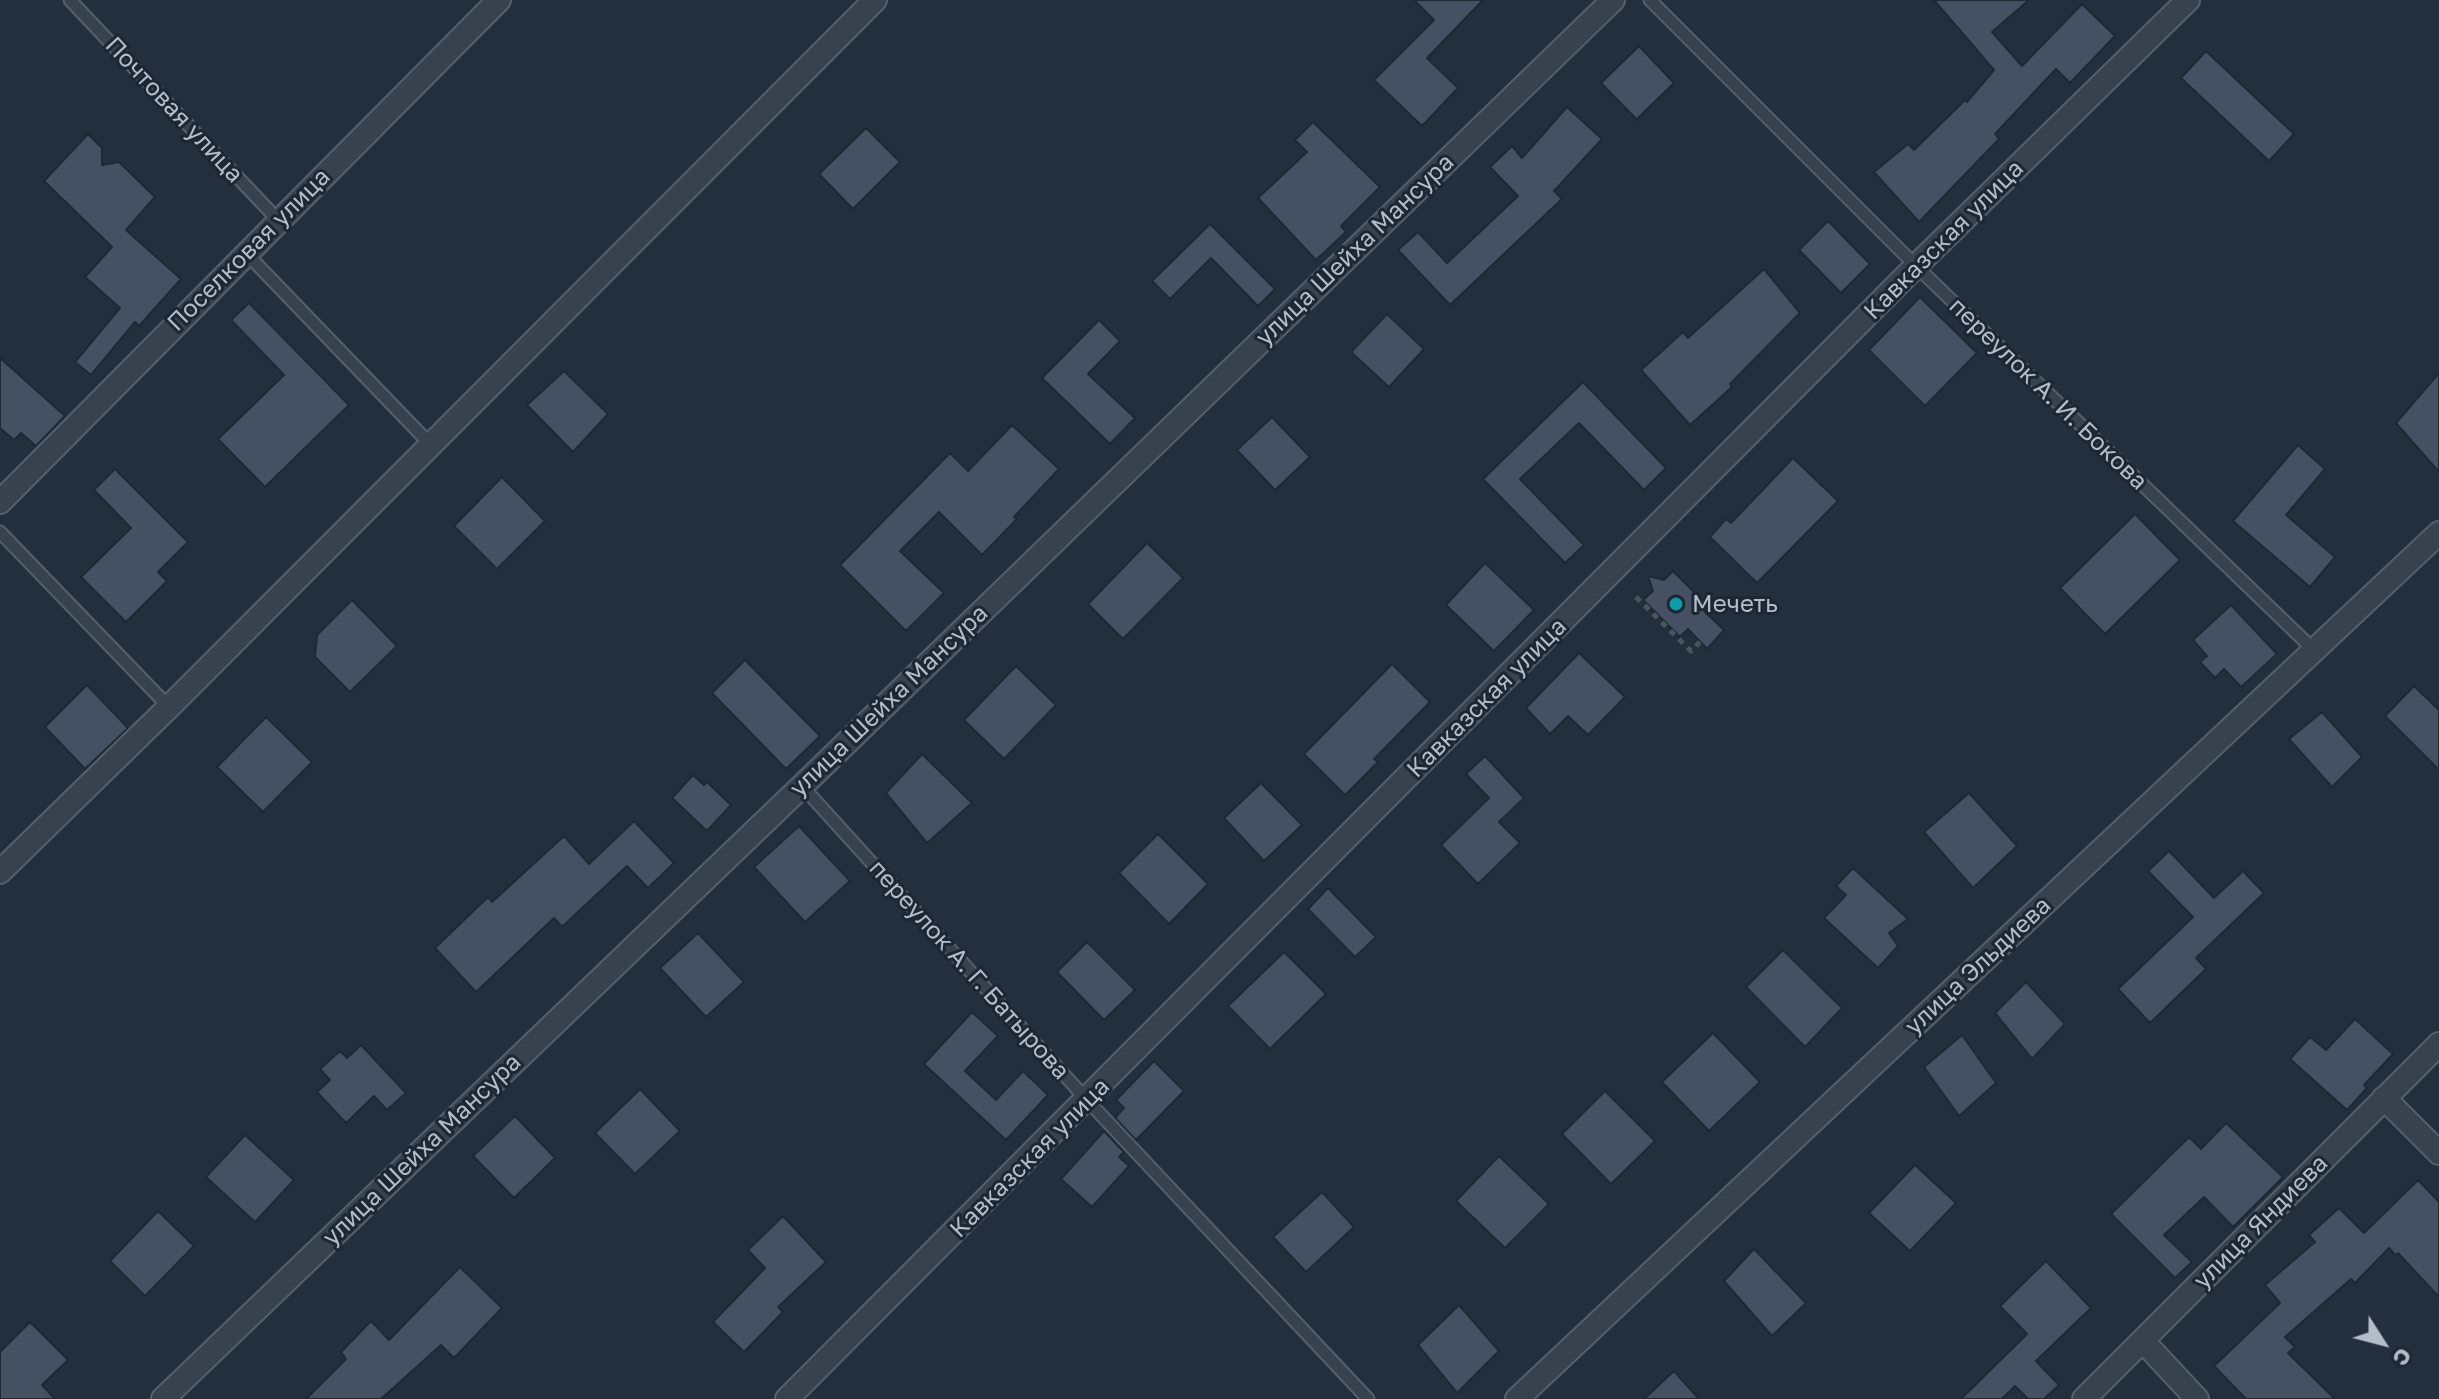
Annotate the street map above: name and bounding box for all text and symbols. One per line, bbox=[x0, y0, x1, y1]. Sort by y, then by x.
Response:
street label: Почтовая улица bbox=[99, 31, 249, 189]
street label: улица Шейха Мансура bbox=[1250, 148, 1460, 352]
street label: Кавказская улица bbox=[1858, 154, 2030, 326]
street label: Поселковая улица bbox=[162, 163, 336, 337]
street label: переулок А. И. Бокова bbox=[1943, 292, 2153, 496]
place label: Мечеть bbox=[1692, 590, 1778, 618]
marker: Мечеть bbox=[1667, 595, 1685, 613]
street label: улица Шейха Мансура bbox=[784, 599, 994, 803]
street label: Кавказская улица bbox=[1401, 612, 1573, 784]
street label: переулок А. Г. Батырова bbox=[863, 854, 1075, 1086]
street label: улица Эльдиева bbox=[1899, 891, 2057, 1041]
street label: улица Шейха Мансура bbox=[317, 1048, 527, 1252]
street label: Кавказская улица bbox=[944, 1072, 1116, 1244]
street label: улица Яндиева bbox=[2188, 1149, 2334, 1295]
north arrow bbox=[2343, 1303, 2423, 1383]
text: С bbox=[2387, 1343, 2418, 1372]

